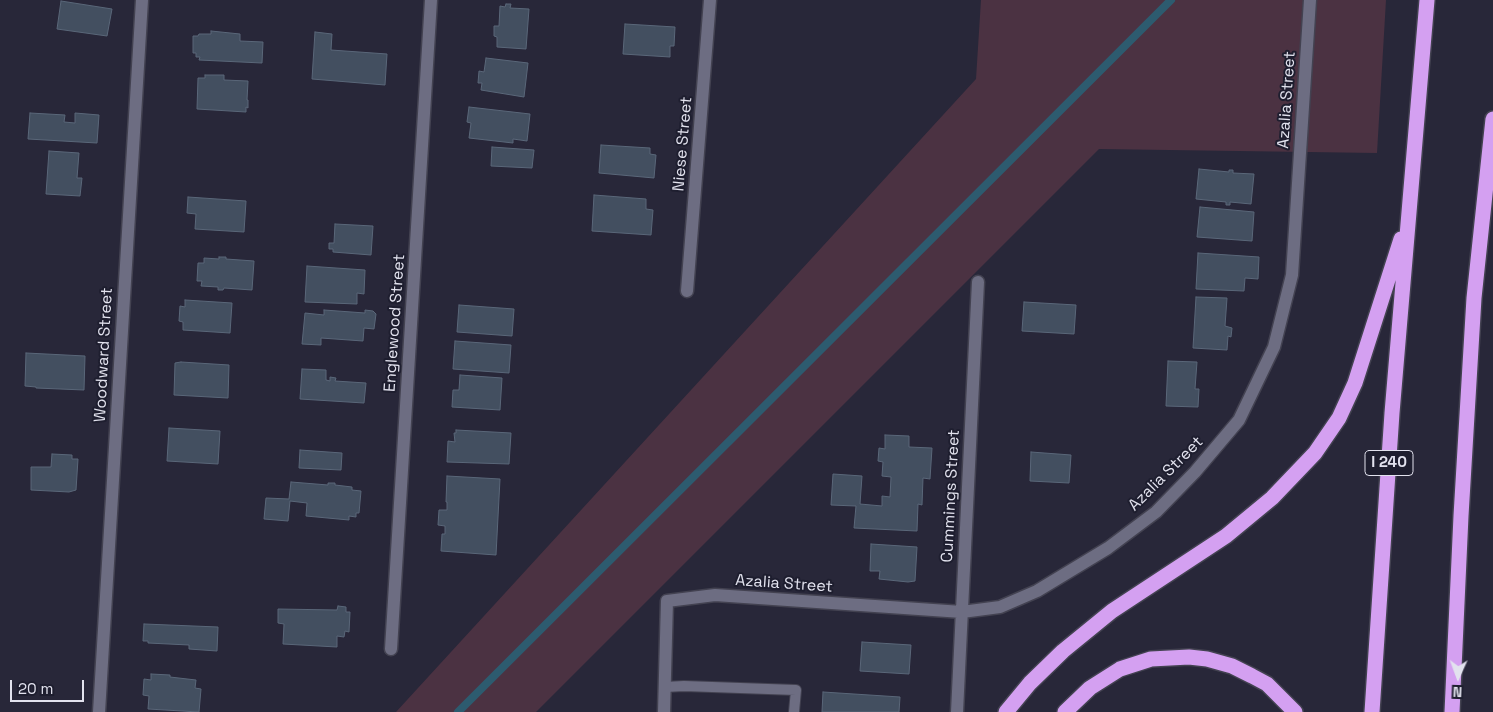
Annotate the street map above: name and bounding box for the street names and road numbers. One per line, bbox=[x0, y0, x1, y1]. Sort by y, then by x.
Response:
street label: Azalia Street bbox=[1274, 51, 1300, 149]
street label: Niese Street bbox=[669, 96, 697, 192]
street label: Englewood Street bbox=[381, 253, 409, 393]
street label: Woodward Street bbox=[91, 287, 117, 423]
street label: Cummings Street bbox=[938, 429, 964, 563]
street label: Azalia Street bbox=[1125, 433, 1207, 515]
road number: I 240 bbox=[1365, 450, 1413, 476]
street label: Azalia Street bbox=[735, 571, 833, 597]

